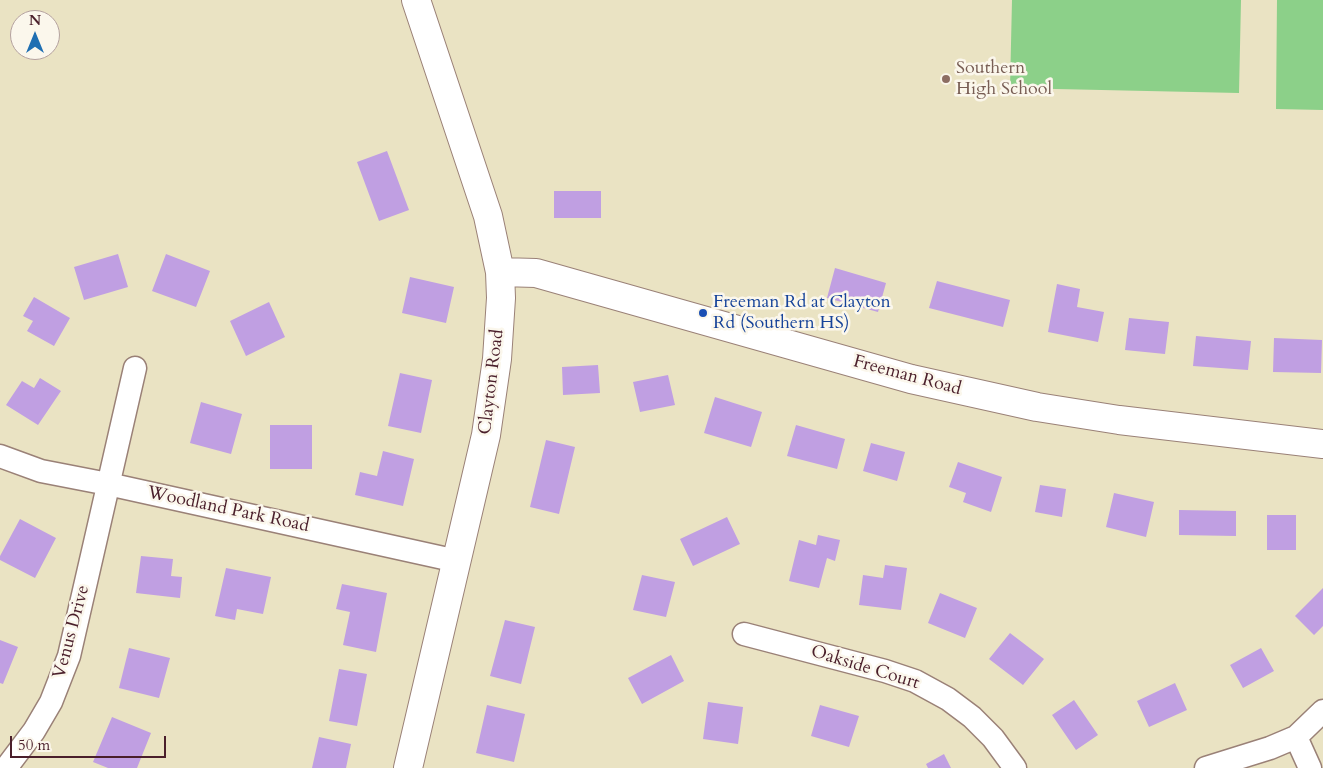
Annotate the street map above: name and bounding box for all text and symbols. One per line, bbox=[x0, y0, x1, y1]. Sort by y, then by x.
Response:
north arrow bbox=[10, 10, 60, 60]
text: N bbox=[29, 11, 41, 30]
place label: Southern High School bbox=[956, 58, 1052, 100]
marker: Southern High School bbox=[940, 73, 952, 85]
place label: Freeman Rd at Clayton Rd (Southern HS) bbox=[713, 292, 891, 334]
marker: Freeman Rd at Clayton Rd (Southern HS) bbox=[697, 307, 709, 319]
street label: Clayton Road bbox=[475, 328, 509, 436]
street label: Freeman Road bbox=[851, 351, 963, 401]
street label: Woodland Park Road bbox=[145, 482, 311, 538]
street label: Venus Drive bbox=[49, 583, 95, 681]
street label: Oakside Court bbox=[808, 641, 922, 695]
scale bar bbox=[12, 726, 169, 758]
text: 50 m bbox=[18, 735, 50, 755]

